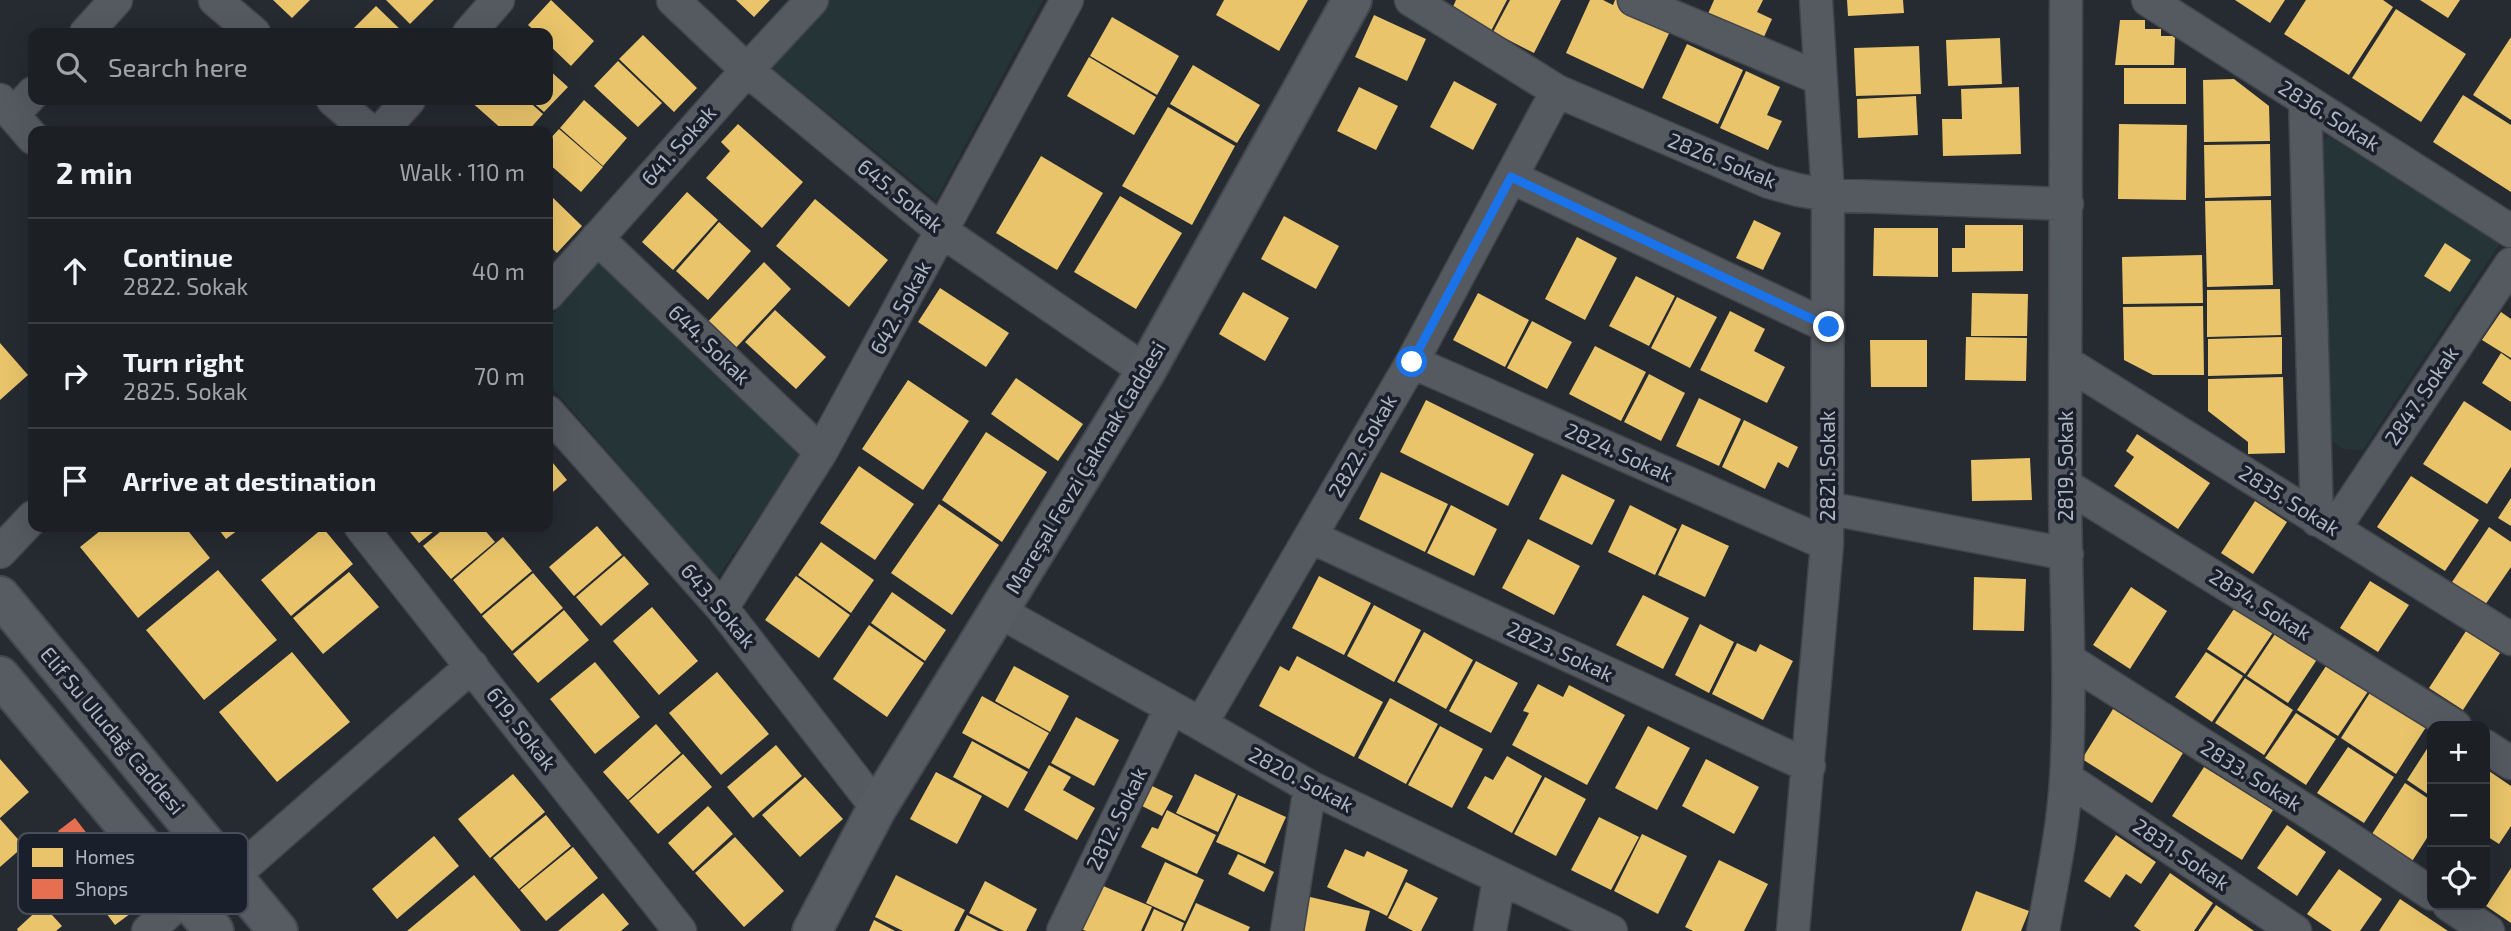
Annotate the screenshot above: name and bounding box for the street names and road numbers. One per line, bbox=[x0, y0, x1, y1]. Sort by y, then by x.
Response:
street label: 2836. Sokak bbox=[2275, 74, 2385, 156]
street label: 641. Sokak bbox=[635, 99, 721, 190]
street label: 2826. Sokak bbox=[1665, 127, 1781, 193]
street label: 645. Sokak bbox=[853, 153, 949, 237]
street label: 642. Sokak bbox=[864, 256, 936, 358]
street label: 644. Sokak bbox=[664, 299, 756, 389]
street label: Mareşal Fevzi Çakmak Caddesi bbox=[999, 337, 1172, 599]
street label: 2847. Sokak bbox=[2379, 341, 2463, 449]
street label: 2822. Sokak bbox=[1322, 389, 1401, 501]
street label: 2821. Sokak bbox=[1814, 410, 1839, 521]
street label: 2819. Sokak bbox=[2052, 410, 2077, 522]
street label: 2824. Sokak bbox=[1562, 417, 1678, 487]
street label: 2835. Sokak bbox=[2235, 459, 2345, 541]
street label: 643. Sokak bbox=[677, 558, 762, 653]
street label: 2834. Sokak bbox=[2205, 563, 2317, 645]
street label: 2823. Sokak bbox=[1504, 615, 1618, 686]
street label: Elif Su Uludağ Caddesi bbox=[36, 641, 190, 819]
street label: 619. Sokak bbox=[482, 682, 563, 775]
street label: 2833. Sokak bbox=[2197, 734, 2307, 816]
street label: 2820. Sokak bbox=[1245, 741, 1359, 817]
street label: 2812. Sokak bbox=[1080, 763, 1151, 874]
street label: 2831. Sokak bbox=[2129, 812, 2235, 895]

